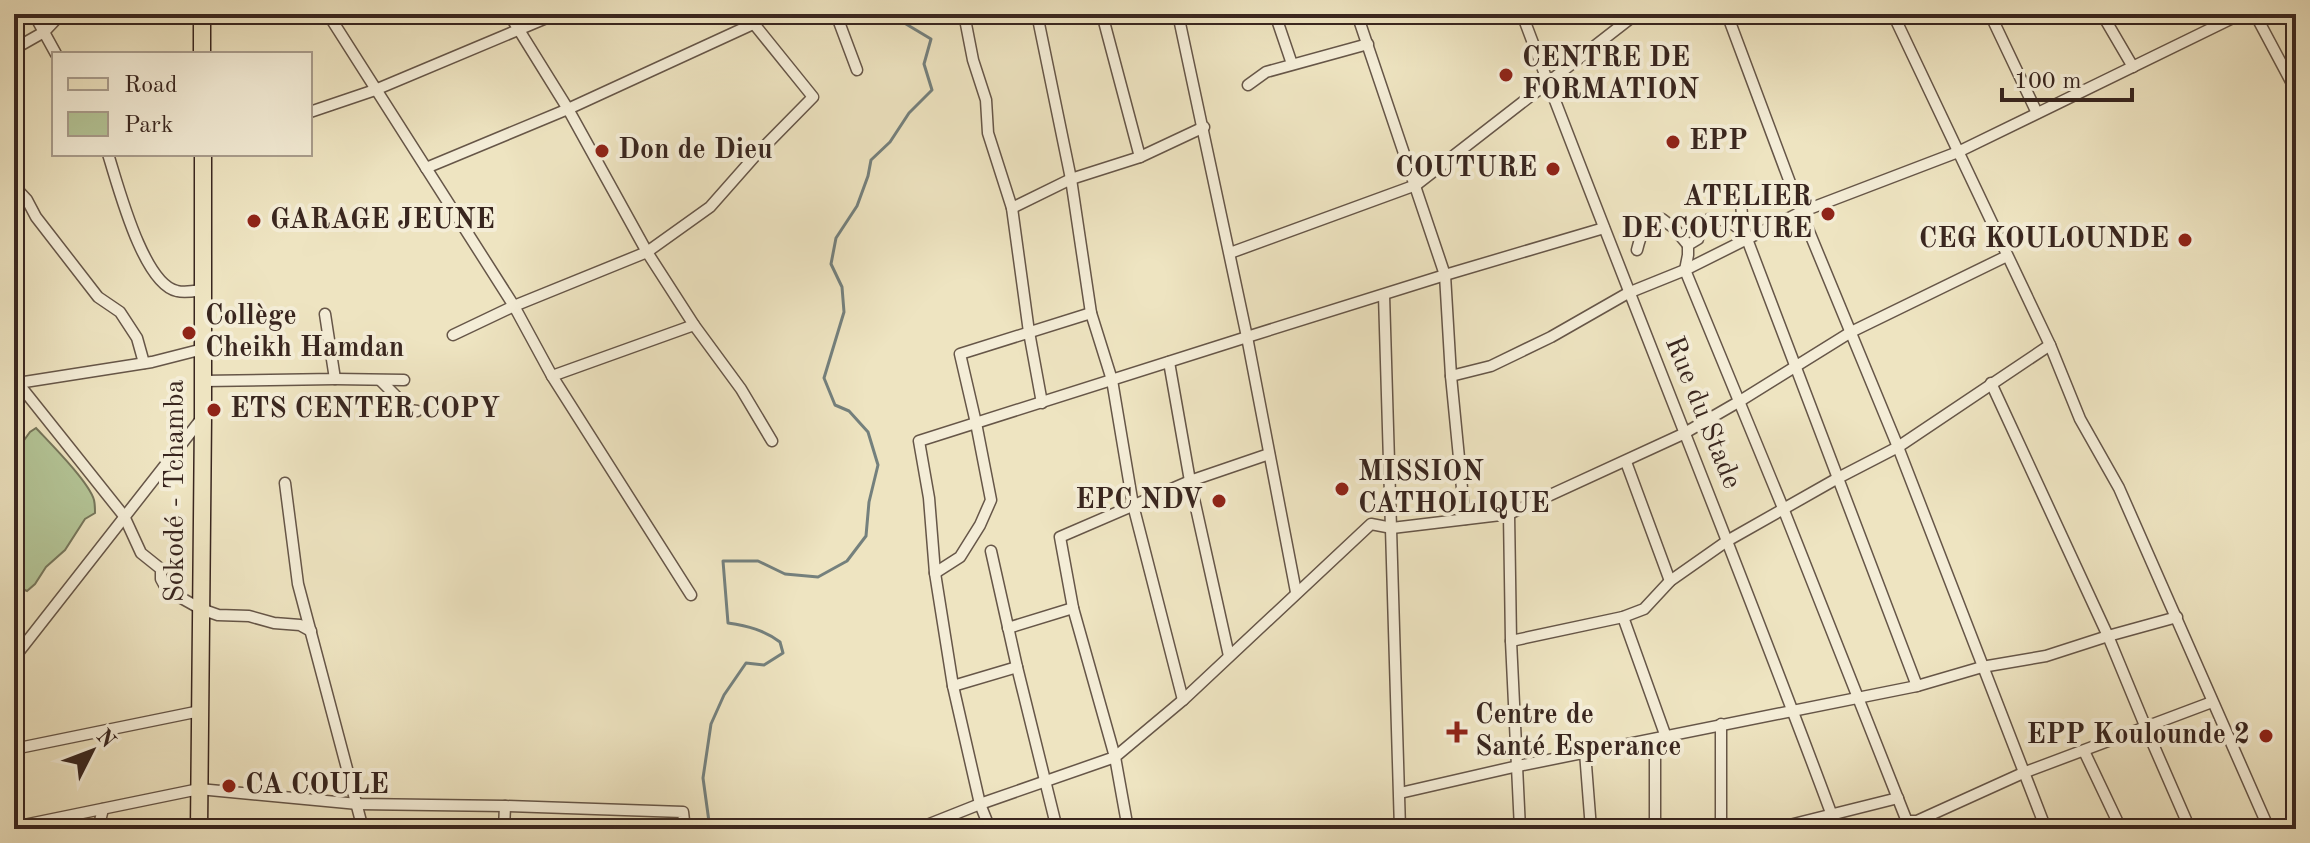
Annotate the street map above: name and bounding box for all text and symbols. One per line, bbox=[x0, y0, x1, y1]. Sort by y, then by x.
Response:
place label: CENTRE DE FORMATION bbox=[1522, 45, 1699, 105]
legend bbox=[52, 52, 312, 156]
scale bar bbox=[2002, 52, 2132, 102]
marker: CENTRE DE FORMATION bbox=[1497, 66, 1515, 84]
text: 100 m bbox=[2014, 70, 2082, 94]
text: Road bbox=[124, 74, 177, 98]
text: Park bbox=[124, 114, 173, 138]
place label: EPP bbox=[1689, 128, 1748, 156]
marker: EPP bbox=[1664, 133, 1682, 151]
place label: Don de Dieu bbox=[618, 137, 773, 165]
marker: Don de Dieu bbox=[593, 142, 611, 160]
place label: COUTURE bbox=[1395, 155, 1537, 183]
marker: COUTURE bbox=[1544, 160, 1562, 178]
place label: ATELIER DE COUTURE bbox=[1621, 184, 1812, 244]
marker: ATELIER DE COUTURE bbox=[1819, 205, 1837, 223]
place label: GARAGE JEUNE bbox=[270, 207, 495, 235]
marker: GARAGE JEUNE bbox=[245, 212, 263, 230]
place label: CEG KOULOUNDE bbox=[1919, 226, 2169, 254]
marker: CEG KOULOUNDE bbox=[2176, 231, 2194, 249]
place label: Collège Cheikh Hamdan bbox=[205, 303, 404, 363]
marker: Collège Cheikh Hamdan bbox=[180, 324, 198, 342]
street label: Rue du Stade bbox=[1659, 333, 1745, 493]
street label: Sokodé - Tchamba bbox=[162, 379, 190, 603]
place label: ETS CENTER COPY bbox=[230, 396, 500, 424]
marker: ETS CENTER COPY bbox=[205, 401, 223, 419]
place label: MISSION CATHOLIQUE bbox=[1358, 459, 1550, 519]
marker: MISSION CATHOLIQUE bbox=[1333, 480, 1351, 498]
place label: EPC NDV bbox=[1075, 487, 1203, 515]
marker: EPC NDV bbox=[1210, 492, 1228, 510]
place label: Centre de Santé Esperance bbox=[1475, 702, 1681, 762]
north arrow bbox=[52, 711, 132, 791]
marker: Centre de Santé Esperance bbox=[1446, 721, 1468, 743]
place label: EPP Koulounde 2 bbox=[2026, 722, 2250, 750]
text: N bbox=[92, 725, 119, 753]
marker: EPP Koulounde 2 bbox=[2257, 727, 2275, 745]
place label: CA COULE bbox=[245, 772, 389, 800]
marker: CA COULE bbox=[220, 777, 238, 795]

